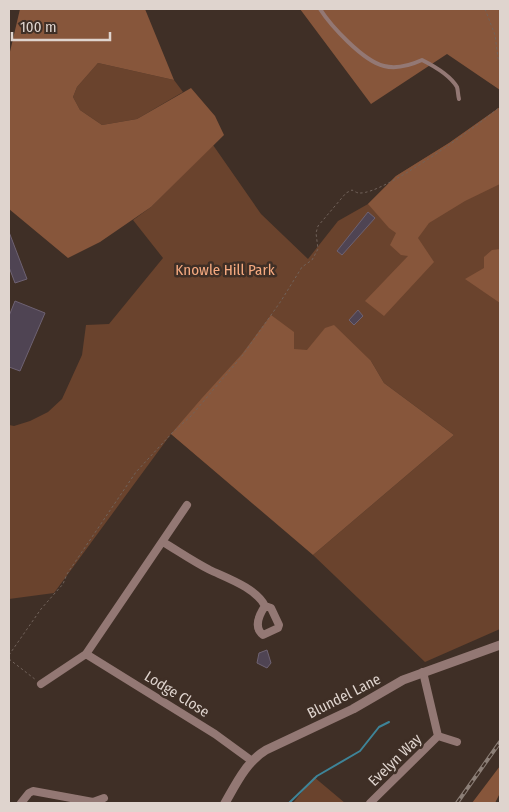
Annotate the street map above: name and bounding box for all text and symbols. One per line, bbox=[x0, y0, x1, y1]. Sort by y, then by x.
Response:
scale bar bbox=[12, 10, 110, 42]
text: 100 m bbox=[20, 18, 57, 36]
park label: Knowle Hill Park bbox=[175, 261, 275, 279]
street label: Lodge Close bbox=[141, 667, 213, 721]
street label: Blundel Lane bbox=[304, 670, 384, 722]
street label: Evelyn Way bbox=[365, 730, 426, 790]

